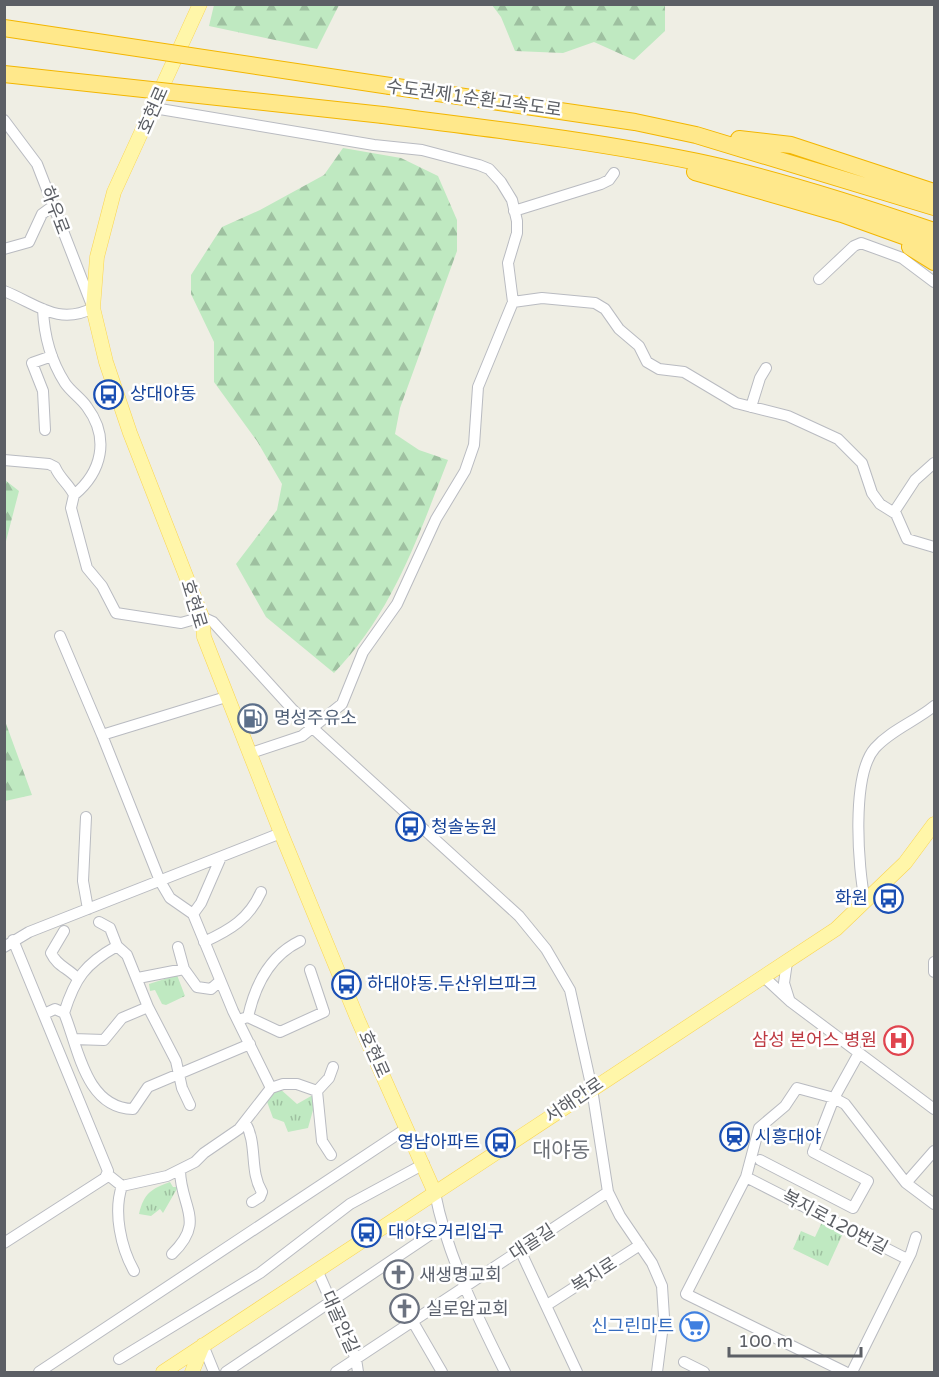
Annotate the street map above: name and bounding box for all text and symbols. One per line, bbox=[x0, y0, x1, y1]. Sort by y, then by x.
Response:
street label: 수도권제1순환고속도로 bbox=[385, 75, 563, 121]
street label: 호현로 bbox=[133, 83, 173, 137]
street label: 하우로 bbox=[36, 183, 74, 237]
bus stop icon: 상대야동 bbox=[93, 378, 125, 410]
place label: 상대야동 bbox=[130, 383, 196, 405]
street label: 호현로 bbox=[176, 577, 212, 631]
fuel station icon: 명성주유소 bbox=[237, 702, 269, 734]
place label: 명성주유소 bbox=[274, 707, 357, 729]
bus stop icon: 청솔농원 bbox=[394, 811, 426, 843]
place label: 청솔농원 bbox=[431, 816, 497, 838]
bus stop icon: 화원 bbox=[873, 882, 905, 914]
place label: 화원 bbox=[835, 887, 868, 909]
bus stop icon: 하대야동.두산위브파크 bbox=[330, 968, 362, 1000]
place label: 하대야동.두산위브파크 bbox=[367, 973, 537, 995]
hospital icon: 삼성 본어스 병원 bbox=[882, 1024, 914, 1056]
street label: 호현로 bbox=[354, 1027, 394, 1081]
place label: 삼성 본어스 병원 bbox=[752, 1029, 877, 1051]
street label: 서해안로 bbox=[540, 1072, 608, 1128]
station icon: 시흥대야 bbox=[718, 1121, 750, 1153]
bus stop icon: 영남아파트 bbox=[485, 1126, 517, 1158]
place label: 시흥대야 bbox=[755, 1126, 821, 1148]
place label: 영남아파트 bbox=[397, 1131, 480, 1153]
district label: 대야동 bbox=[532, 1138, 590, 1163]
street label: 복지로120번길 bbox=[778, 1185, 892, 1259]
bus stop icon: 대야오거리입구 bbox=[351, 1216, 383, 1248]
street label: 대골길 bbox=[505, 1219, 559, 1265]
place label: 대야오거리입구 bbox=[388, 1221, 504, 1243]
street label: 복지로 bbox=[567, 1252, 621, 1298]
church icon: 새생명교회 bbox=[382, 1259, 414, 1291]
place label: 새생명교회 bbox=[419, 1264, 502, 1286]
street label: 대골안길 bbox=[316, 1287, 364, 1357]
church icon: 실로암교회 bbox=[389, 1293, 421, 1325]
place label: 실로암교회 bbox=[426, 1298, 509, 1320]
supermarket icon: 신그린마트 bbox=[679, 1310, 711, 1342]
place label: 신그린마트 bbox=[591, 1315, 674, 1337]
scale bar bbox=[729, 1320, 861, 1358]
text: 100 m bbox=[738, 1330, 793, 1352]

